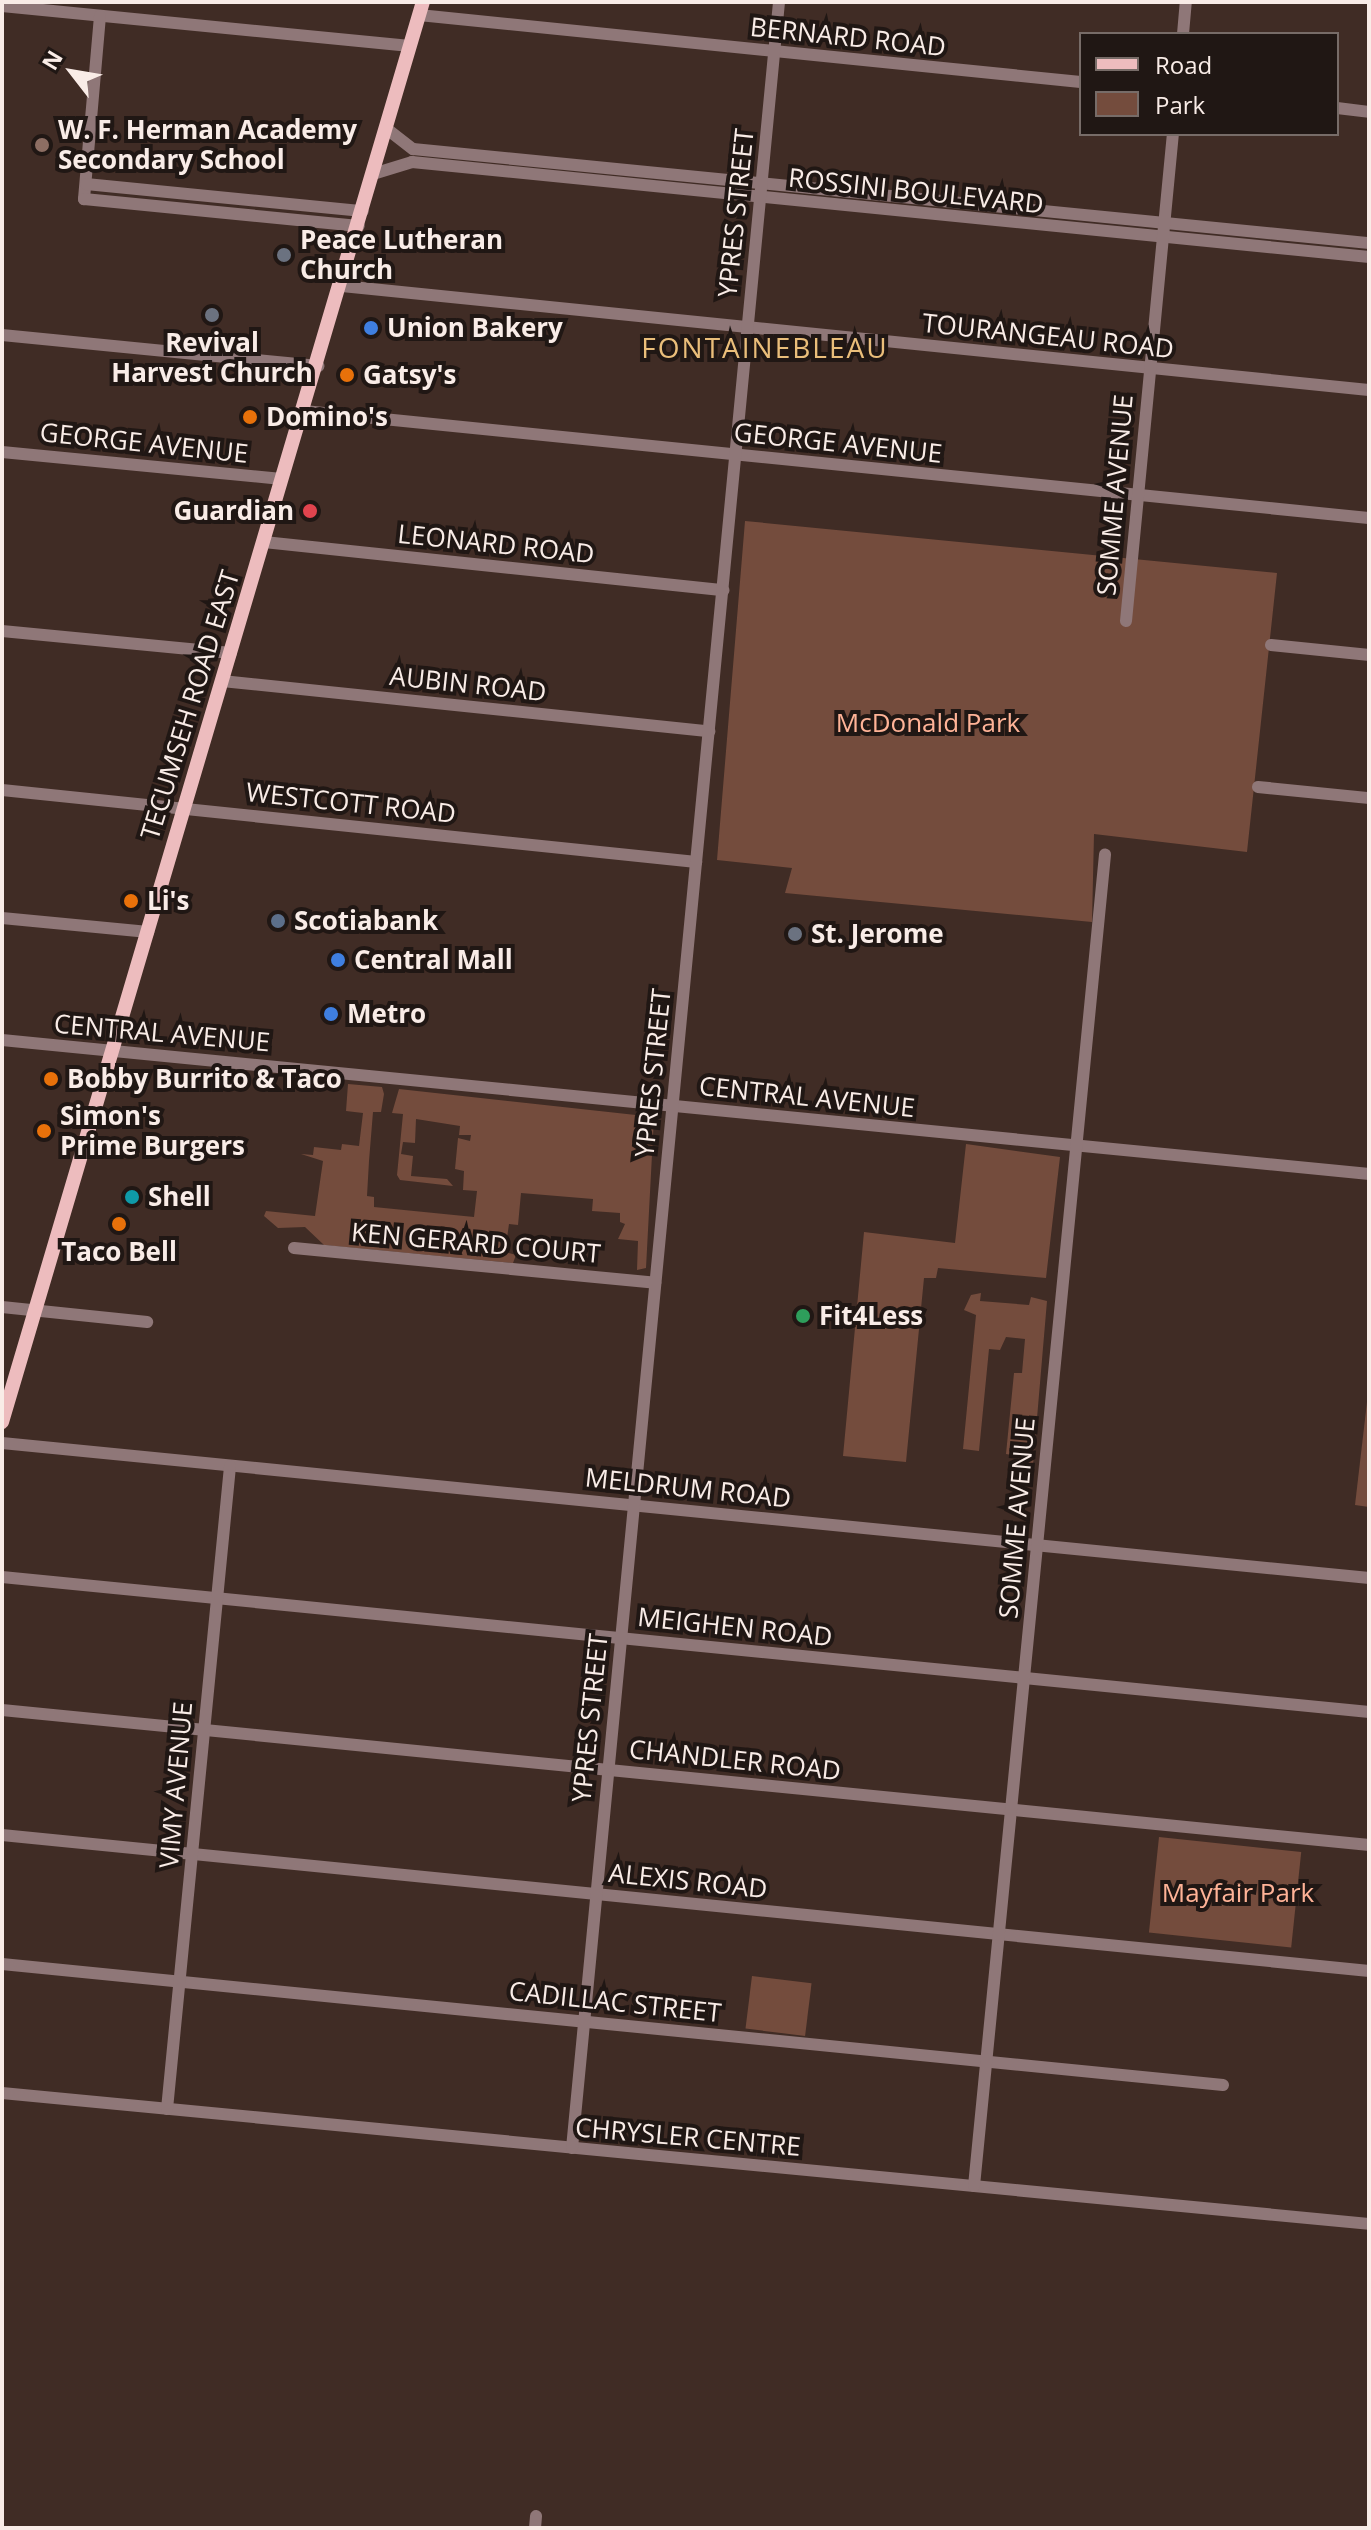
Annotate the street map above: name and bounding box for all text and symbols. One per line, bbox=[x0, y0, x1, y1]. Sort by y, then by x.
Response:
street label: BERNARD ROAD bbox=[749, 11, 947, 63]
north arrow bbox=[32, 32, 112, 112]
legend bbox=[1079, 32, 1339, 136]
text: N bbox=[34, 44, 69, 75]
text: Road bbox=[1155, 48, 1212, 81]
text: Park bbox=[1155, 88, 1205, 121]
place label: W. F. Herman Academy Secondary School bbox=[58, 114, 357, 176]
street label: YPRES STREET bbox=[712, 127, 760, 299]
marker: W. F. Herman Academy Secondary School bbox=[33, 136, 51, 154]
street label: ROSSINI BOULEVARD bbox=[787, 162, 1045, 220]
place label: Peace Lutheran Church bbox=[300, 224, 503, 286]
marker: Peace Lutheran Church bbox=[275, 246, 293, 264]
marker: Revival Harvest Church bbox=[203, 306, 221, 324]
street label: TOURANGEAU ROAD bbox=[921, 307, 1175, 365]
place label: Union Bakery bbox=[387, 312, 563, 344]
marker: Union Bakery bbox=[362, 319, 380, 337]
place label: Revival Harvest Church bbox=[111, 327, 313, 388]
district label: FONTAINEBLEAU bbox=[641, 330, 889, 364]
place label: Gatsy's bbox=[363, 359, 456, 391]
marker: Gatsy's bbox=[338, 366, 356, 384]
street label: SOMME AVENUE bbox=[1091, 393, 1139, 597]
place label: Domino's bbox=[266, 401, 388, 433]
marker: Domino's bbox=[241, 408, 259, 426]
street label: GEORGE AVENUE bbox=[38, 417, 250, 469]
street label: GEORGE AVENUE bbox=[732, 417, 944, 469]
place label: Guardian bbox=[173, 495, 294, 527]
marker: Guardian bbox=[301, 502, 319, 520]
street label: LEONARD ROAD bbox=[396, 518, 596, 570]
street label: TECUMSEH ROAD EAST bbox=[134, 567, 246, 843]
street label: AUBIN ROAD bbox=[388, 660, 548, 708]
park label: McDonald Park bbox=[836, 707, 1020, 739]
street label: WESTCOTT ROAD bbox=[245, 776, 457, 830]
place label: Li's bbox=[147, 885, 189, 917]
marker: Li's bbox=[122, 892, 140, 910]
place label: Scotiabank bbox=[294, 905, 438, 937]
marker: Scotiabank bbox=[269, 912, 287, 930]
place label: St. Jerome bbox=[811, 918, 944, 950]
marker: St. Jerome bbox=[786, 925, 804, 943]
place label: Central Mall bbox=[354, 944, 513, 976]
marker: Central Mall bbox=[329, 951, 347, 969]
street label: YPRES STREET bbox=[629, 987, 677, 1159]
place label: Metro bbox=[347, 998, 426, 1030]
marker: Metro bbox=[322, 1005, 340, 1023]
street label: CENTRAL AVENUE bbox=[53, 1008, 271, 1058]
place label: Bobby Burrito & Taco bbox=[67, 1063, 342, 1095]
marker: Bobby Burrito & Taco bbox=[42, 1070, 60, 1088]
street label: CENTRAL AVENUE bbox=[698, 1070, 916, 1124]
place label: Simon's Prime Burgers bbox=[60, 1100, 245, 1162]
marker: Simon's Prime Burgers bbox=[35, 1122, 53, 1140]
place label: Shell bbox=[148, 1181, 211, 1213]
marker: Shell bbox=[123, 1188, 141, 1206]
marker: Taco Bell bbox=[110, 1215, 128, 1233]
street label: KEN GERARD COURT bbox=[350, 1217, 602, 1269]
place label: Taco Bell bbox=[61, 1236, 177, 1268]
place label: Fit4Less bbox=[819, 1300, 923, 1332]
marker: Fit4Less bbox=[794, 1307, 812, 1325]
street label: SOMME AVENUE bbox=[993, 1416, 1041, 1620]
street label: MELDRUM ROAD bbox=[583, 1462, 793, 1514]
street label: MEIGHEN ROAD bbox=[636, 1601, 834, 1653]
street label: YPRES STREET bbox=[566, 1632, 614, 1804]
street label: VIMY AVENUE bbox=[153, 1701, 199, 1869]
street label: CHANDLER ROAD bbox=[628, 1733, 842, 1787]
street label: ALEXIS ROAD bbox=[607, 1857, 769, 1905]
park label: Mayfair Park bbox=[1162, 1877, 1314, 1909]
street label: CADILLAC STREET bbox=[507, 1975, 723, 2029]
street label: CHRYSLER CENTRE bbox=[574, 2112, 802, 2162]

